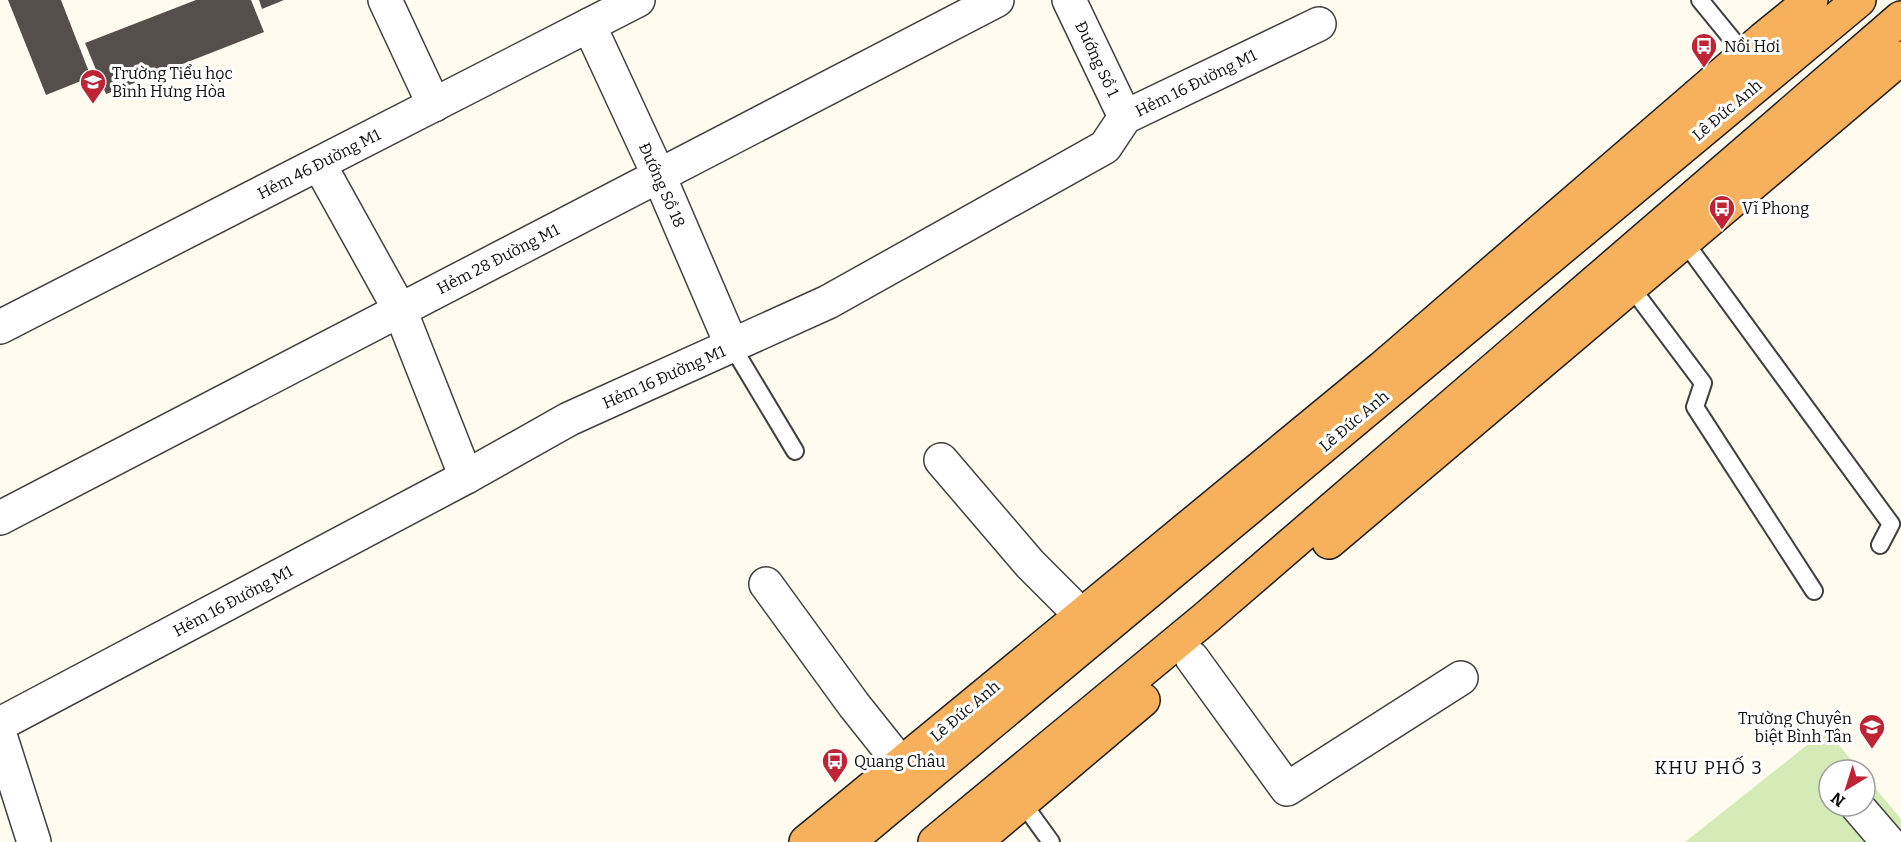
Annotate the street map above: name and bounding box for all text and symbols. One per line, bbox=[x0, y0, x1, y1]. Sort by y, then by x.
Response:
street label: Đướng Sồ 1 bbox=[1071, 18, 1124, 100]
bus stop icon: Nồi Hơi bbox=[1689, 31, 1719, 69]
place label: Nồi Hơi bbox=[1724, 36, 1780, 56]
street label: Hẻm 16 Đường M1 bbox=[1132, 45, 1260, 121]
place label: Trường Tiểu học Bình Hưng Hòa bbox=[112, 64, 233, 101]
school or university icon: Trường Tiểu học Bình Hưng Hòa bbox=[78, 67, 108, 105]
street label: Lê Đức Anh bbox=[1689, 76, 1766, 144]
street label: Hẻm 46 Đường M1 bbox=[254, 125, 384, 203]
street label: Đướng Sồ 18 bbox=[635, 139, 690, 230]
bus stop icon: Vĩ Phong bbox=[1707, 193, 1737, 231]
place label: Vĩ Phong bbox=[1742, 199, 1809, 218]
street label: Hẻm 28 Đường M1 bbox=[434, 220, 563, 298]
street label: Hẻm 16 Đường M1 bbox=[600, 341, 729, 413]
street label: Lê Đức Anh bbox=[1316, 387, 1393, 455]
street label: Hẻm 16 Đường M1 bbox=[170, 561, 296, 640]
street label: Lê Đức Anh bbox=[927, 677, 1004, 745]
place label: Trường Chuyên biệt Bình Tân bbox=[1738, 709, 1852, 746]
school or university icon: Trường Chuyên biệt Bình Tân bbox=[1857, 712, 1887, 750]
bus stop icon: Quang Châu bbox=[820, 746, 850, 784]
place label: Quang Châu bbox=[854, 752, 945, 771]
district label: KHU PHỐ 3 bbox=[1655, 755, 1763, 779]
north arrow bbox=[1817, 758, 1877, 818]
text: N bbox=[1827, 788, 1849, 811]

